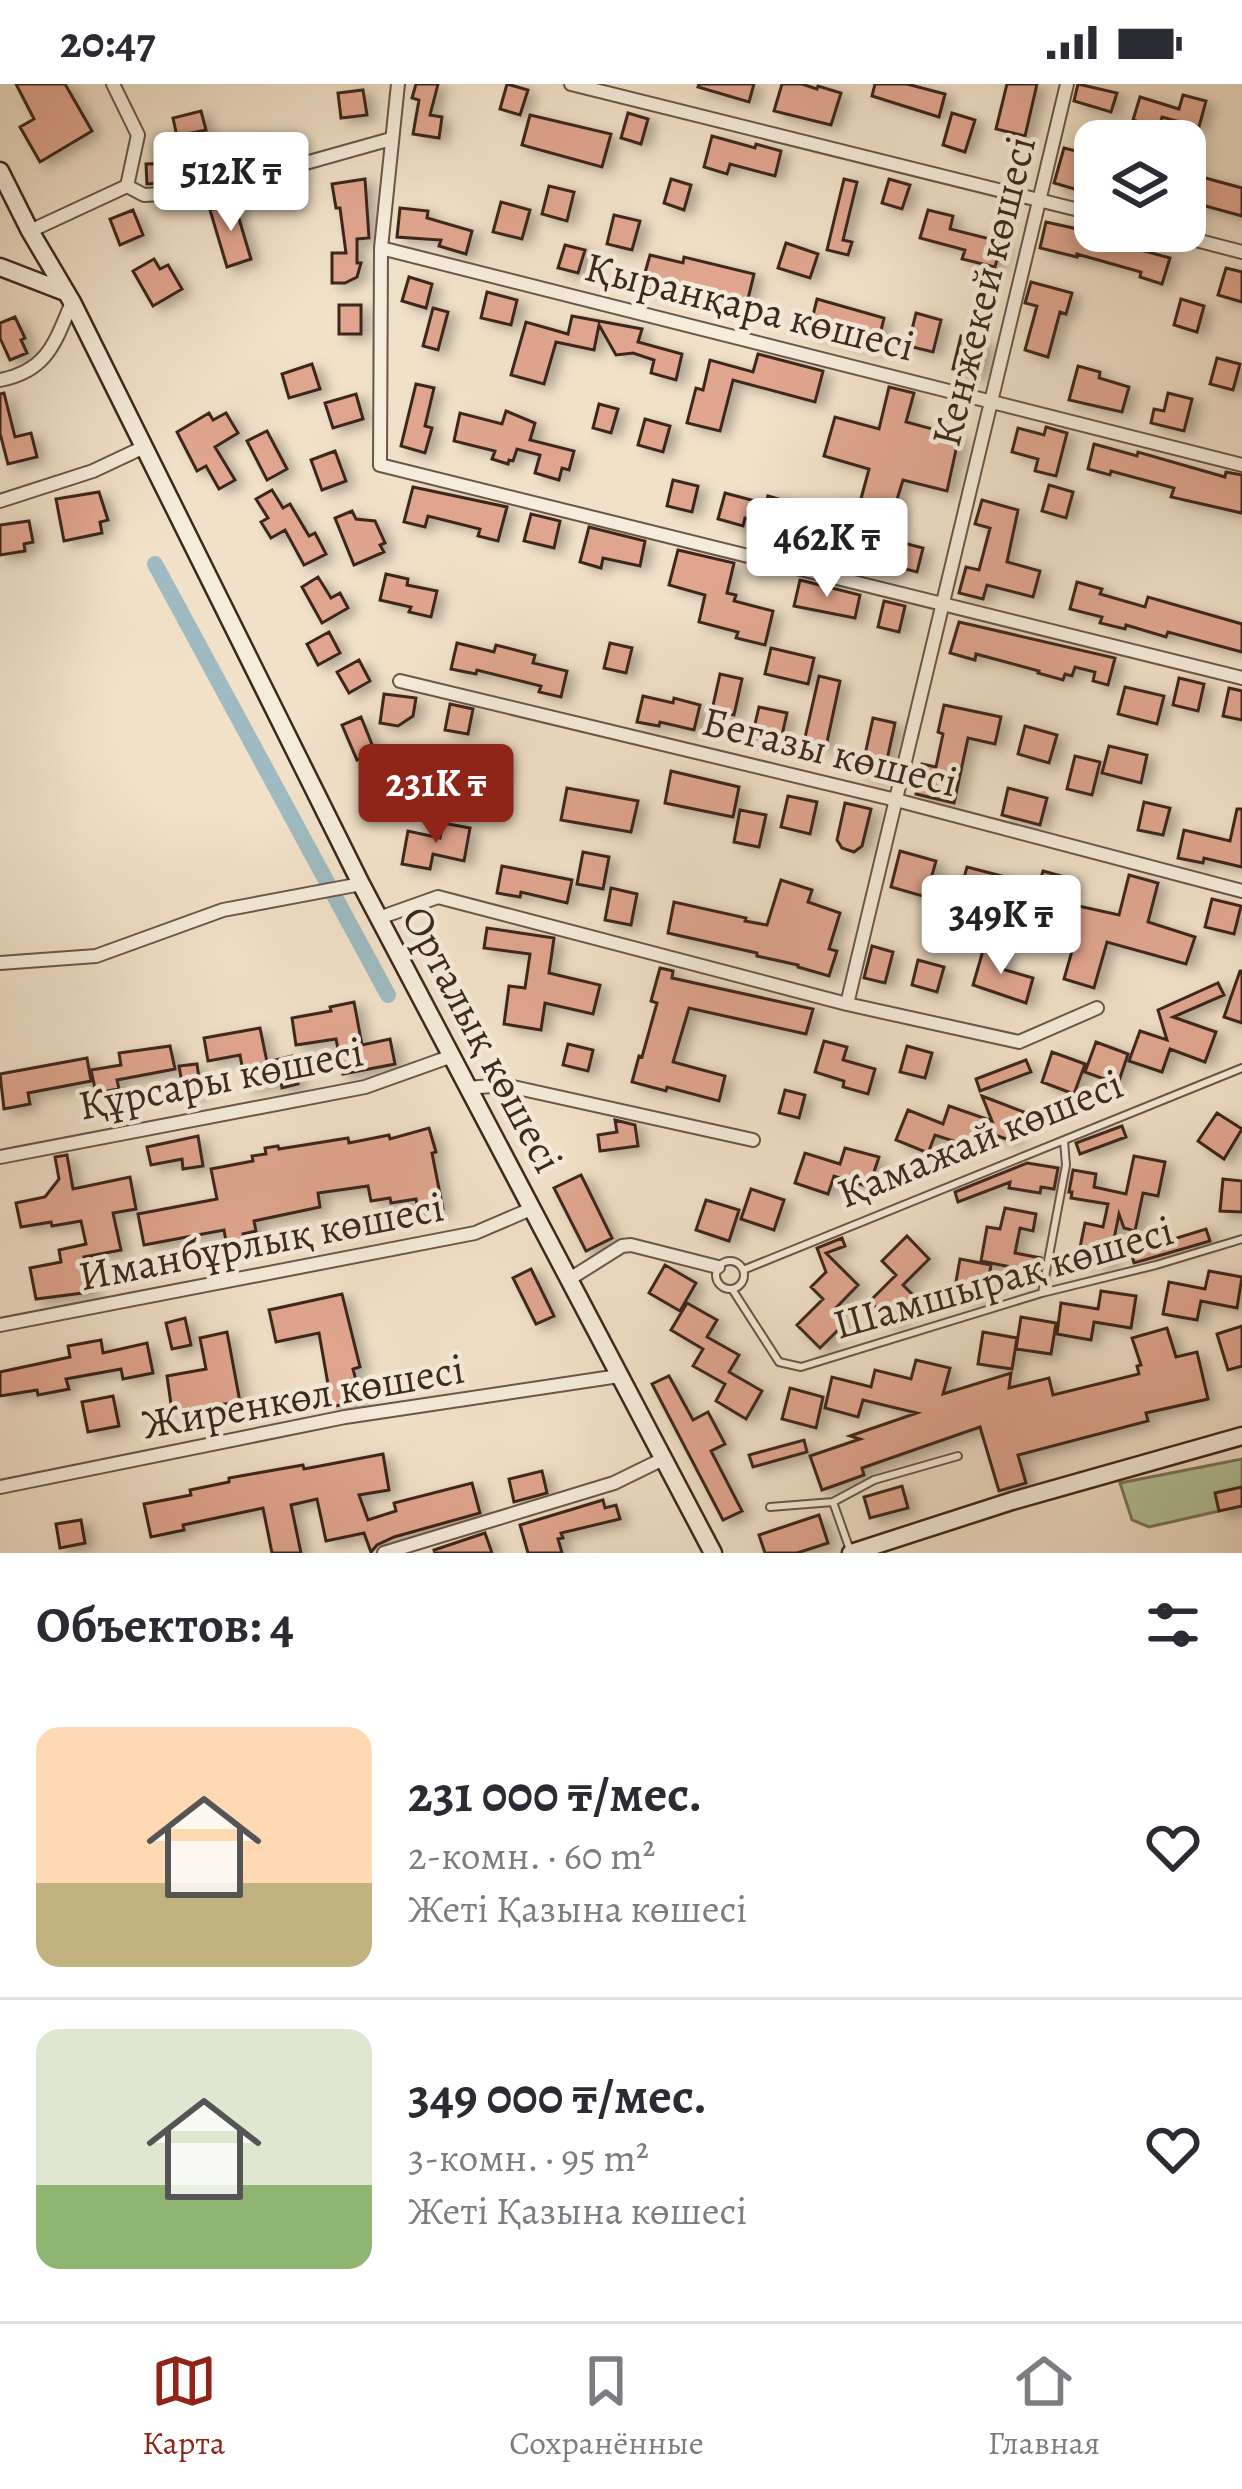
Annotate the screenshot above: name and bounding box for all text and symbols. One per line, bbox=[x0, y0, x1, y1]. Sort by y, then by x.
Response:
text: 20:47 bbox=[60, 11, 155, 73]
map controls bbox=[1074, 120, 1206, 252]
button: layers bbox=[1074, 120, 1206, 252]
street label: Кенжекей көшесі bbox=[917, 130, 1049, 452]
pin: 512K ₸ bbox=[133, 132, 329, 234]
text: 512K ₸ bbox=[181, 144, 281, 197]
street label: Қыранқара көшесі bbox=[579, 238, 921, 374]
pin: 462K ₸ bbox=[729, 498, 925, 600]
text: 462K ₸ bbox=[774, 510, 880, 563]
street label: Бегазы көшесі bbox=[696, 692, 964, 810]
pin: 231K ₸ bbox=[338, 744, 534, 846]
text: 231K ₸ bbox=[385, 756, 487, 809]
pin: 349K ₸ bbox=[903, 875, 1099, 977]
text: 349K ₸ bbox=[949, 887, 1053, 940]
street label: Орталық көшесі bbox=[389, 896, 577, 1182]
street label: Құрсары көшесі bbox=[74, 1022, 368, 1134]
street label: Қамажай көшесі bbox=[829, 1055, 1131, 1221]
street label: Иманбұрлық көшесі bbox=[74, 1178, 448, 1304]
street label: Шамшырақ көшесі bbox=[826, 1201, 1180, 1353]
street label: Жиренкөл көшесі bbox=[137, 1340, 469, 1452]
text: Объектов: 4 bbox=[36, 1590, 294, 1660]
icon: filters bbox=[1140, 1592, 1206, 1658]
text: 231 000 ₸/мес. bbox=[408, 1759, 702, 1829]
icon: home bbox=[132, 1775, 276, 1919]
icon: heart bbox=[1140, 1814, 1206, 1880]
text: 2-комн. · 60 m² bbox=[408, 1829, 655, 1882]
text: Жеті Қазына көшесі bbox=[408, 1882, 747, 1935]
text: 349 000 ₸/мес. bbox=[408, 2061, 707, 2131]
icon: home bbox=[132, 2077, 276, 2221]
icon: heart bbox=[1140, 2116, 1206, 2182]
text: 3-комн. · 95 m² bbox=[408, 2131, 649, 2184]
text: Жеті Қазына көшесі bbox=[408, 2184, 747, 2237]
tab: Карта bbox=[142, 2348, 225, 2465]
tab: Сохранённые bbox=[509, 2348, 704, 2465]
tab: Главная bbox=[988, 2348, 1100, 2465]

